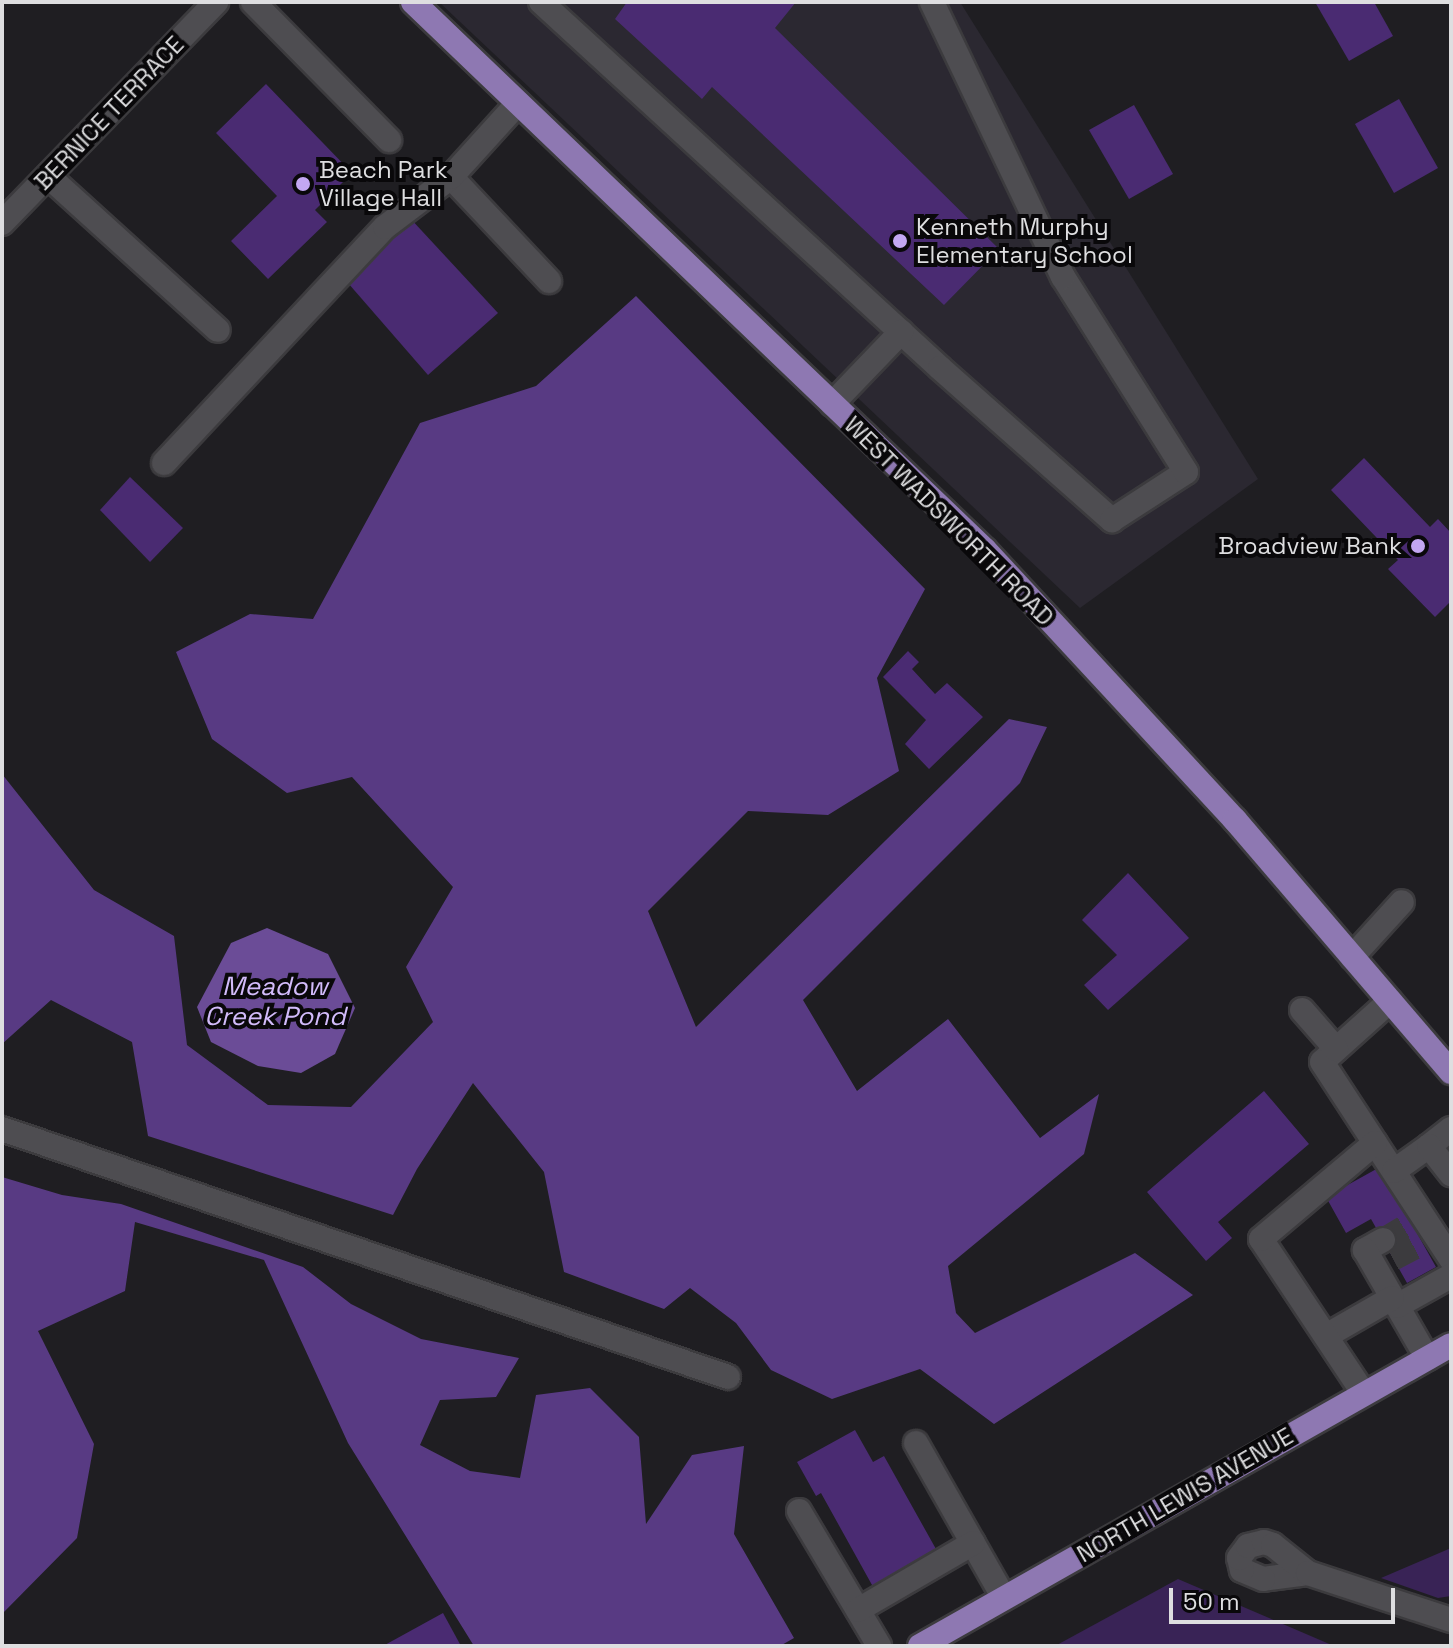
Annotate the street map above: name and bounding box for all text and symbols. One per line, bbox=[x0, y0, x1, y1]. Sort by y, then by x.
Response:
street label: BERNICE TERRACE bbox=[28, 30, 190, 196]
place label: Beach Park Village Hall bbox=[319, 156, 448, 212]
marker: Beach Park Village Hall bbox=[294, 175, 312, 193]
place label: Kenneth Murphy Elementary School bbox=[916, 213, 1133, 269]
marker: Kenneth Murphy Elementary School bbox=[891, 232, 909, 250]
street label: WEST WADSWORTH ROAD bbox=[838, 410, 1060, 632]
place label: Broadview Bank bbox=[1218, 532, 1402, 560]
marker: Broadview Bank bbox=[1409, 537, 1427, 555]
water label: Meadow Creek Pond bbox=[204, 971, 346, 1032]
street label: NORTH LEWIS AVENUE bbox=[1072, 1421, 1298, 1569]
scale bar bbox=[1173, 1572, 1399, 1622]
text: 50 m bbox=[1183, 1586, 1240, 1617]

